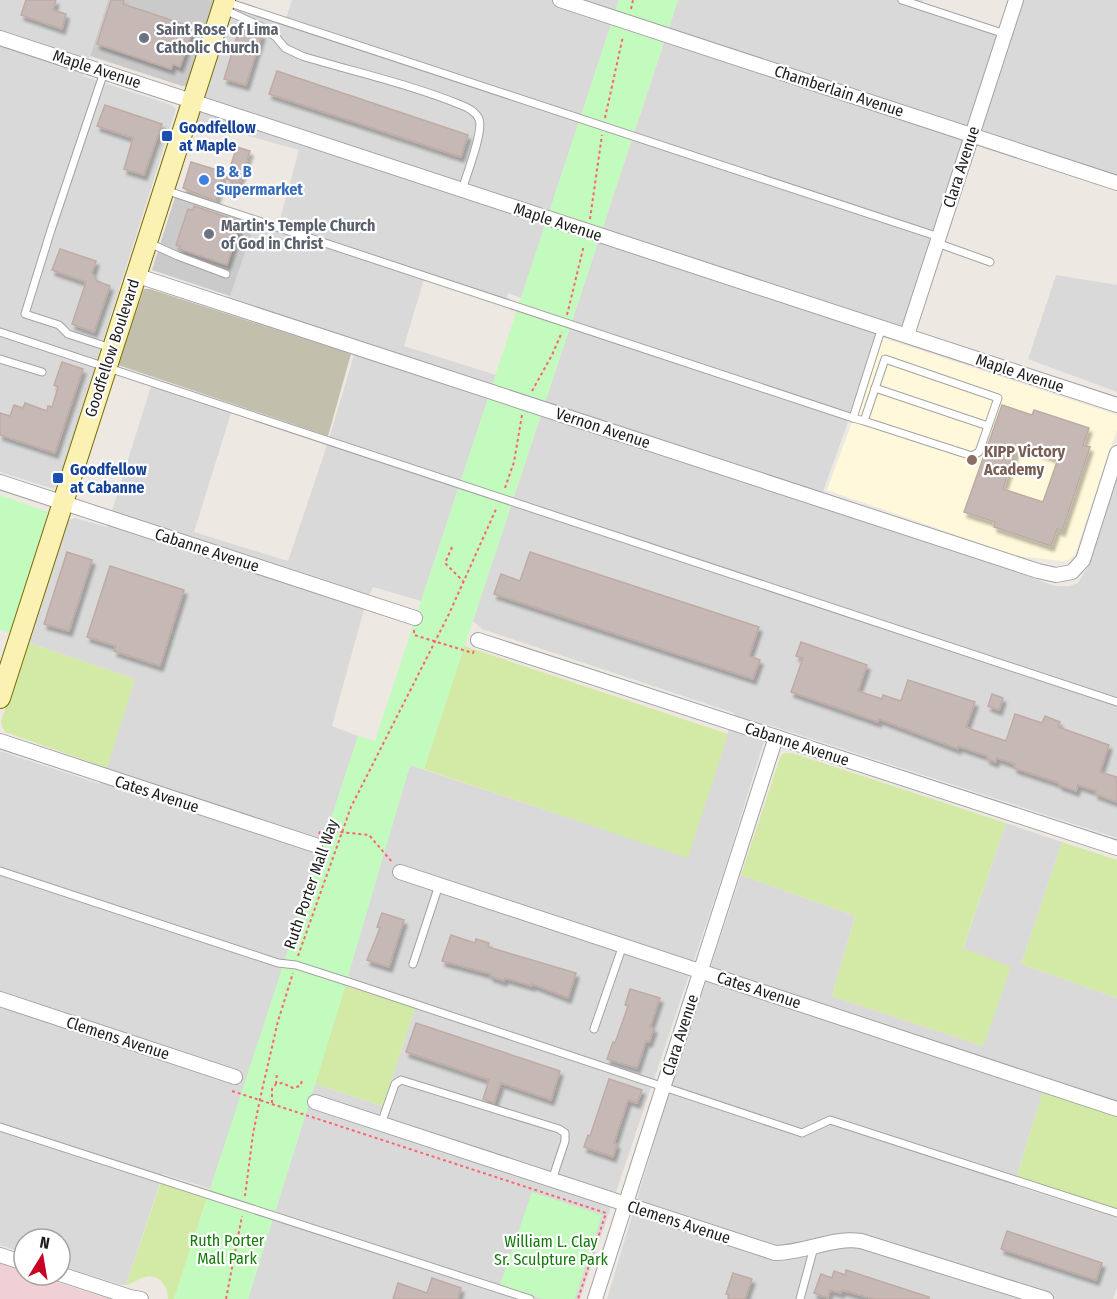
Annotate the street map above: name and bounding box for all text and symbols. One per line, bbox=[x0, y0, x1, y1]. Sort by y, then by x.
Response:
place label: Saint Rose of Lima Catholic Church bbox=[156, 20, 278, 57]
marker: Saint Rose of Lima Catholic Church bbox=[137, 31, 151, 45]
street label: Maple Avenue bbox=[50, 46, 144, 92]
street label: Chamberlain Avenue bbox=[772, 61, 906, 121]
place label: Goodfellow at Maple bbox=[179, 118, 256, 155]
street label: Clara Avenue bbox=[939, 124, 983, 210]
marker: Goodfellow at Maple bbox=[160, 129, 174, 143]
place label: B & B Supermarket bbox=[216, 162, 303, 199]
marker: B & B Supermarket bbox=[197, 173, 211, 187]
street label: Maple Avenue bbox=[511, 199, 605, 245]
place label: Martin's Temple Church of God in Christ bbox=[221, 216, 375, 253]
marker: Martin's Temple Church of God in Christ bbox=[202, 227, 216, 241]
street label: Goodfellow Boulevard bbox=[81, 276, 143, 420]
street label: Maple Avenue bbox=[973, 350, 1067, 396]
street label: Vernon Avenue bbox=[553, 404, 653, 452]
place label: KIPP Victory Academy bbox=[983, 442, 1066, 479]
marker: KIPP Victory Academy bbox=[965, 453, 979, 467]
place label: Goodfellow at Cabanne bbox=[70, 460, 147, 497]
marker: Goodfellow at Cabanne bbox=[51, 471, 65, 485]
street label: Cabanne Avenue bbox=[152, 524, 262, 576]
street label: Cabanne Avenue bbox=[742, 718, 852, 770]
street label: Cates Avenue bbox=[113, 771, 202, 817]
street label: Ruth Porter Mall Way bbox=[280, 816, 342, 951]
street label: Cates Avenue bbox=[715, 967, 804, 1013]
street label: Clara Avenue bbox=[658, 992, 702, 1078]
street label: Clemens Avenue bbox=[64, 1012, 172, 1064]
street label: Clemens Avenue bbox=[625, 1196, 733, 1248]
north arrow bbox=[12, 1227, 72, 1287]
park label: Ruth Porter Mall Park bbox=[190, 1231, 265, 1268]
park label: William L. Clay Sr. Sculpture Park bbox=[494, 1232, 609, 1269]
text: N bbox=[38, 1233, 51, 1253]

